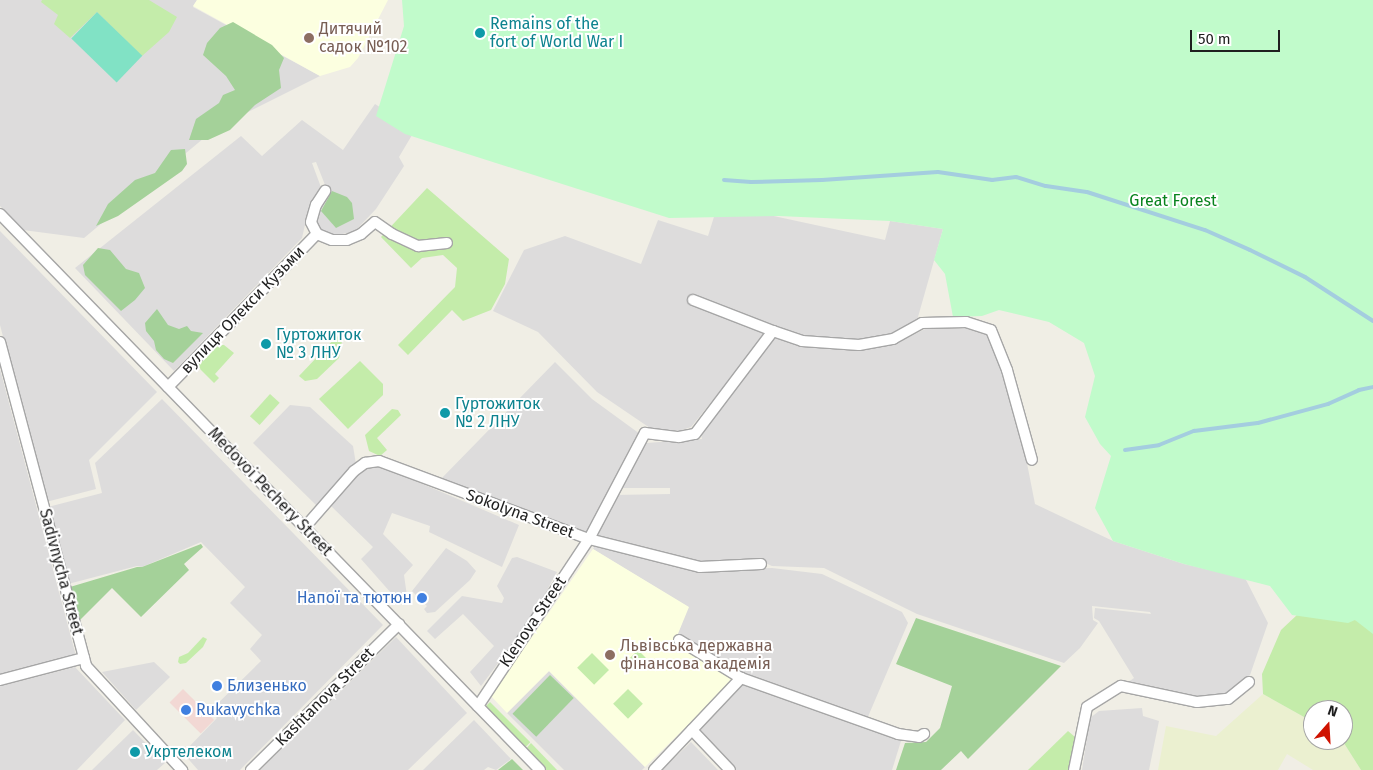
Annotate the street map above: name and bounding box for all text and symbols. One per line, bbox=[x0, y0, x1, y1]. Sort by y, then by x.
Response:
place label: Remains of the fort of World War I bbox=[490, 14, 623, 52]
place label: Дитячий садок №102 bbox=[319, 19, 408, 57]
scale bar bbox=[1193, 20, 1283, 52]
marker: Remains of the fort of World War I bbox=[474, 27, 486, 39]
text: 50 m bbox=[1198, 30, 1231, 48]
marker: Дитячий садок №102 bbox=[303, 32, 315, 44]
park label: Great Forest bbox=[1129, 191, 1217, 211]
street label: вулиця Олекси Кузьми bbox=[177, 242, 309, 378]
place label: Гуртожиток № 3 ЛНУ bbox=[276, 325, 361, 363]
marker: Гуртожиток № 3 ЛНУ bbox=[260, 338, 272, 350]
place label: Гуртожиток № 2 ЛНУ bbox=[455, 394, 540, 432]
marker: Гуртожиток № 2 ЛНУ bbox=[439, 407, 451, 419]
street label: Medovoi Pechery Street bbox=[204, 424, 336, 560]
street label: Sokolyna Street bbox=[463, 486, 577, 542]
street label: Sadivnycha Street bbox=[35, 507, 87, 637]
street label: Klenova Street bbox=[496, 573, 570, 671]
place label: Напої та тютюн bbox=[297, 588, 412, 608]
marker: Напої та тютюн bbox=[416, 592, 428, 604]
place label: Львівська державна фінансова академія bbox=[620, 636, 772, 674]
street label: Kashtanova Street bbox=[272, 644, 378, 750]
marker: Львівська державна фінансова академія bbox=[604, 649, 616, 661]
place label: Близенько bbox=[227, 676, 307, 696]
marker: Близенько bbox=[211, 680, 223, 692]
place label: Rukavychka bbox=[196, 700, 281, 720]
north arrow bbox=[1303, 700, 1353, 750]
text: N bbox=[1326, 702, 1340, 721]
marker: Rukavychka bbox=[180, 704, 192, 716]
place label: Укртелеком bbox=[145, 742, 232, 762]
marker: Укртелеком bbox=[129, 746, 141, 758]

